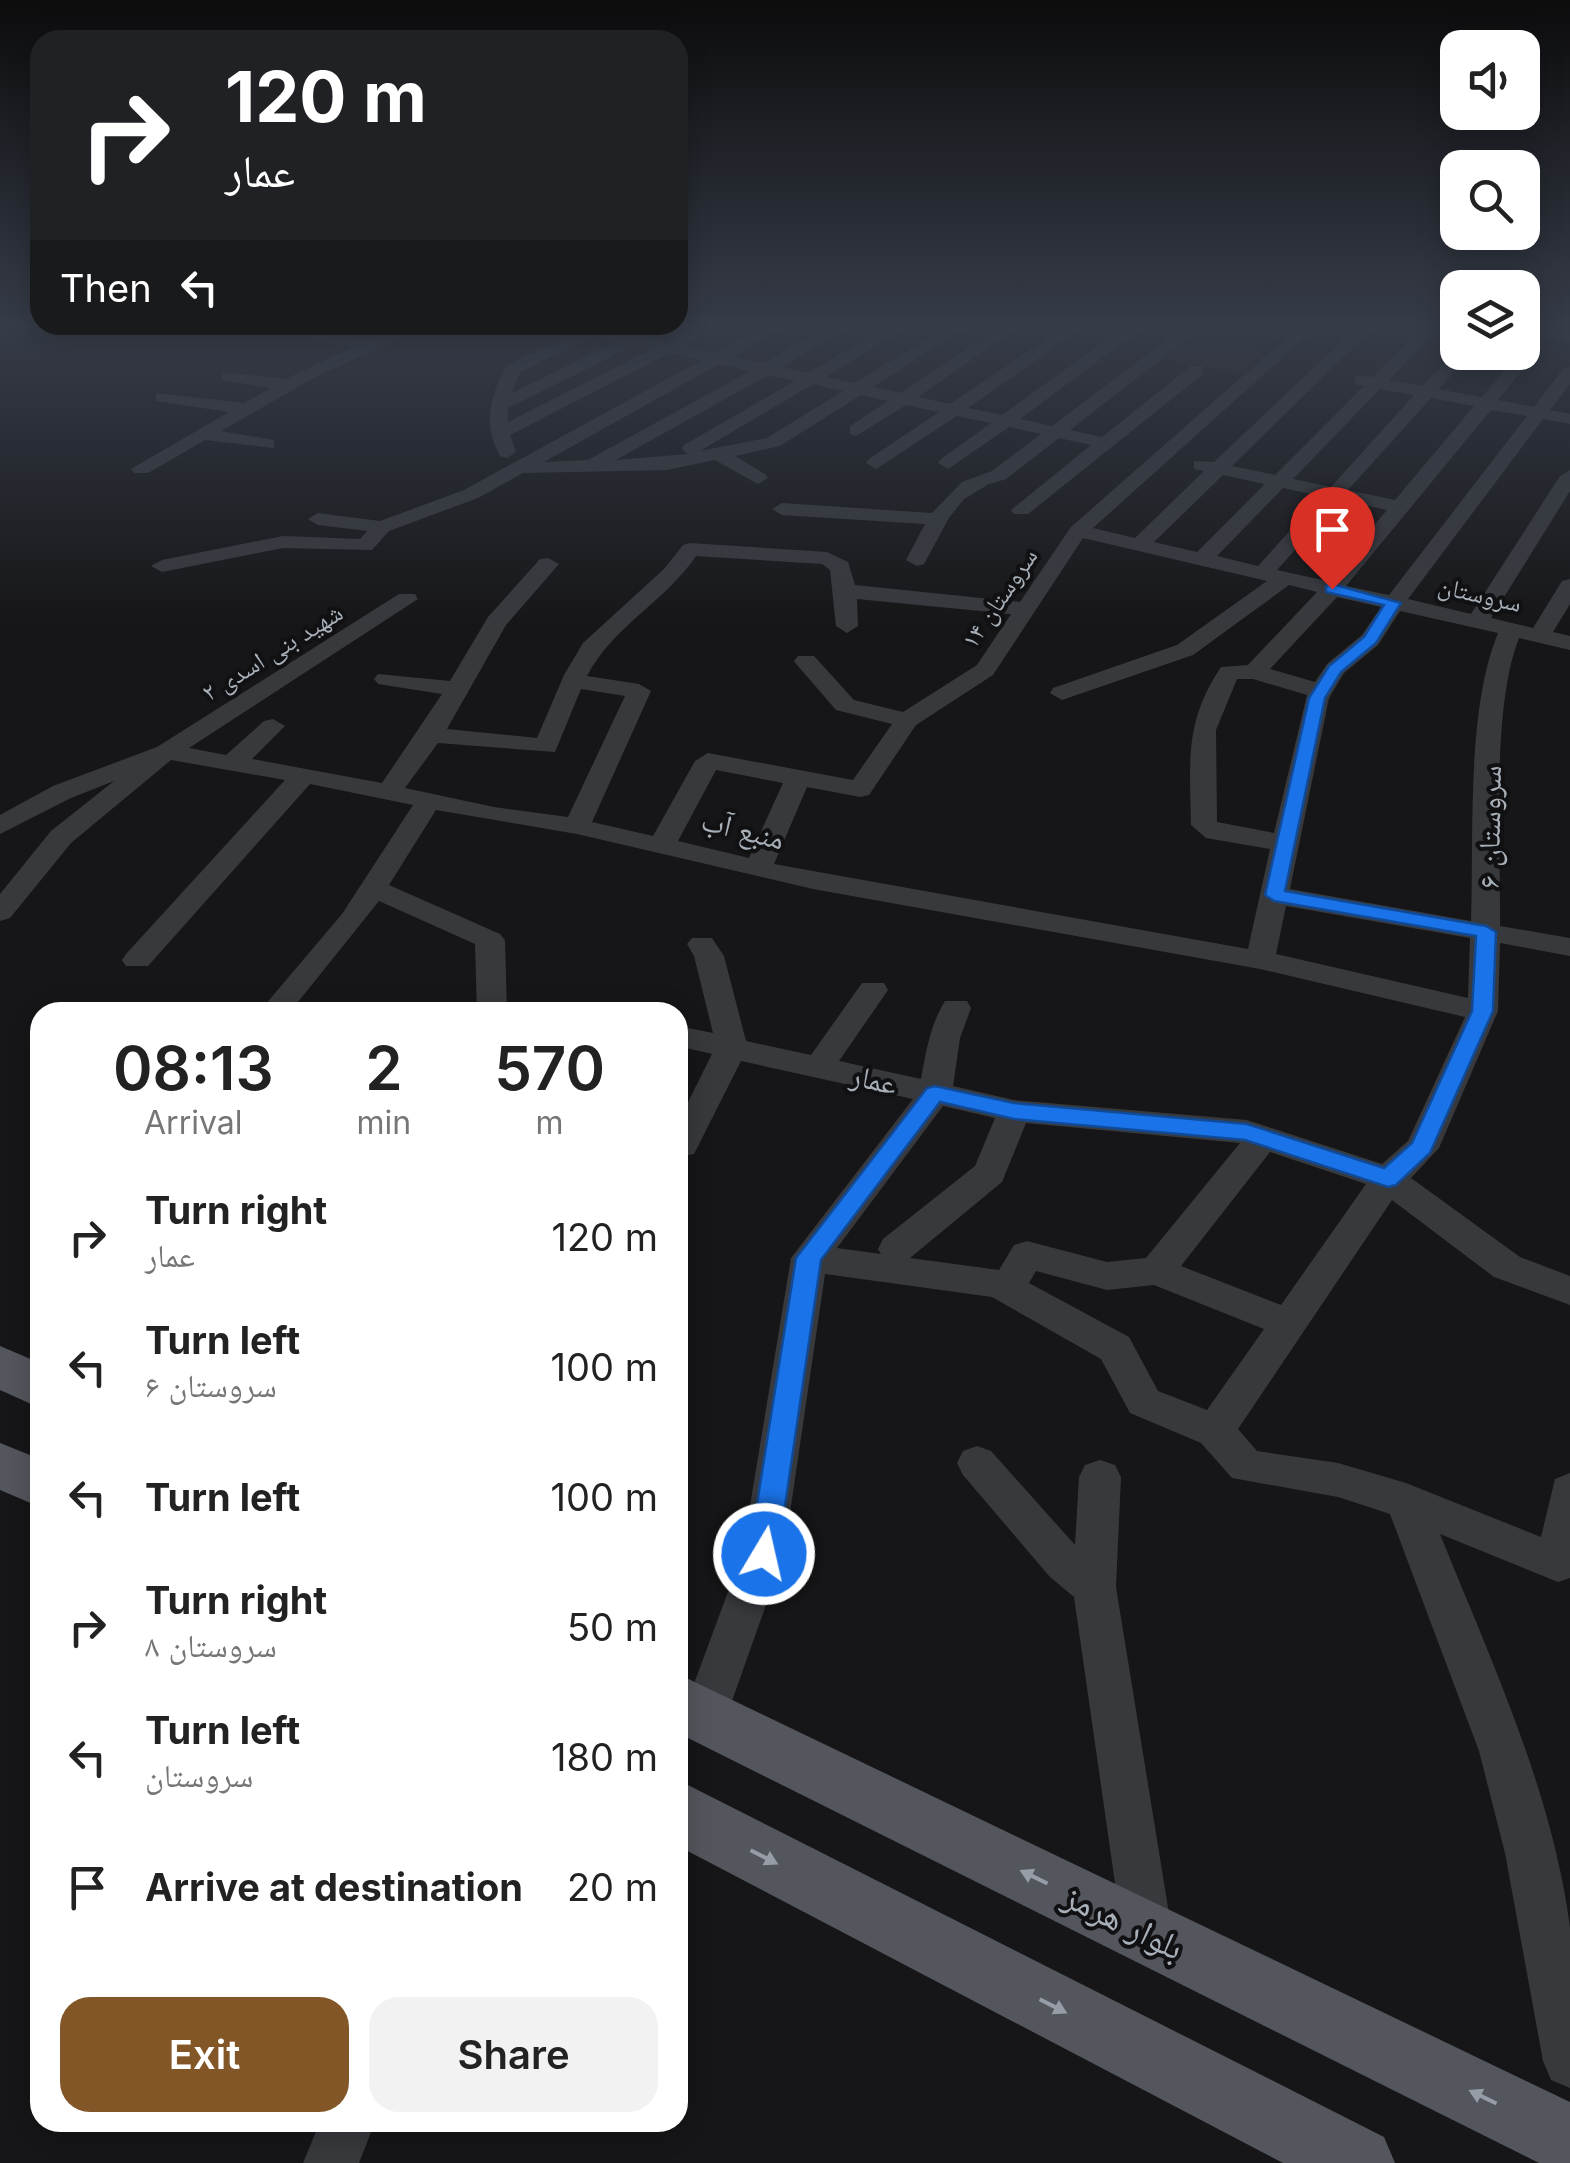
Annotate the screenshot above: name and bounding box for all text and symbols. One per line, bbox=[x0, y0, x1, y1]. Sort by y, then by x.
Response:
map controls bbox=[1440, 30, 1540, 370]
button: sound bbox=[1440, 30, 1540, 130]
text: 120 m bbox=[225, 54, 427, 139]
icon: right bbox=[60, 70, 190, 200]
text: عمار bbox=[225, 143, 295, 198]
button: search bbox=[1440, 150, 1540, 250]
icon: left bbox=[172, 260, 227, 315]
text: Then bbox=[60, 265, 152, 311]
button: layers bbox=[1440, 270, 1540, 370]
pin bbox=[1290, 487, 1375, 590]
icon: arrive bbox=[1305, 502, 1360, 557]
street label: سروستان ۱۴ bbox=[955, 542, 1044, 654]
street label: سروستان bbox=[1435, 570, 1525, 619]
street label: شهید بنی اسدی ۲ bbox=[196, 597, 348, 708]
street label: سروستان ۶ bbox=[1470, 765, 1509, 889]
street label: منبع آب bbox=[697, 801, 788, 859]
text: 08:13 bbox=[113, 1032, 274, 1104]
text: 2 bbox=[365, 1032, 403, 1104]
text: 570 bbox=[494, 1032, 605, 1104]
street label: عمار bbox=[846, 1056, 901, 1102]
text: Arrival bbox=[144, 1103, 242, 1142]
text: min bbox=[357, 1103, 411, 1142]
text: m bbox=[536, 1103, 564, 1142]
text: Turn right bbox=[145, 1187, 327, 1233]
icon: right bbox=[60, 1210, 115, 1265]
text: 120 m bbox=[551, 1214, 658, 1260]
text: عمار bbox=[145, 1236, 195, 1275]
text: Turn left bbox=[145, 1317, 300, 1363]
icon: left bbox=[60, 1340, 115, 1395]
text: 100 m bbox=[551, 1344, 658, 1390]
text: سروستان ۶ bbox=[145, 1366, 277, 1405]
icon: left bbox=[60, 1470, 115, 1525]
text: Turn left bbox=[145, 1474, 300, 1520]
text: 100 m bbox=[551, 1474, 658, 1520]
position arrow bbox=[712, 1502, 816, 1606]
text: Turn right bbox=[145, 1577, 327, 1623]
icon: right bbox=[60, 1600, 115, 1655]
text: 50 m bbox=[567, 1604, 658, 1650]
text: سروستان ۸ bbox=[145, 1626, 277, 1665]
text: Turn left bbox=[145, 1707, 300, 1753]
icon: left bbox=[60, 1730, 115, 1785]
text: 180 m bbox=[551, 1734, 658, 1780]
text: سروستان bbox=[145, 1756, 253, 1795]
one-way arrow bbox=[750, 1848, 779, 1865]
icon: arrive bbox=[60, 1860, 115, 1915]
text: Arrive at destination bbox=[145, 1864, 523, 1910]
text: 20 m bbox=[567, 1864, 658, 1910]
one-way arrow bbox=[1019, 1869, 1048, 1886]
street label: بلوار هرمز bbox=[1056, 1874, 1191, 1968]
button: Exit bbox=[60, 1997, 349, 2112]
button: Share bbox=[369, 1997, 658, 2112]
one-way arrow bbox=[1039, 1997, 1068, 2014]
one-way arrow bbox=[1468, 2089, 1497, 2106]

